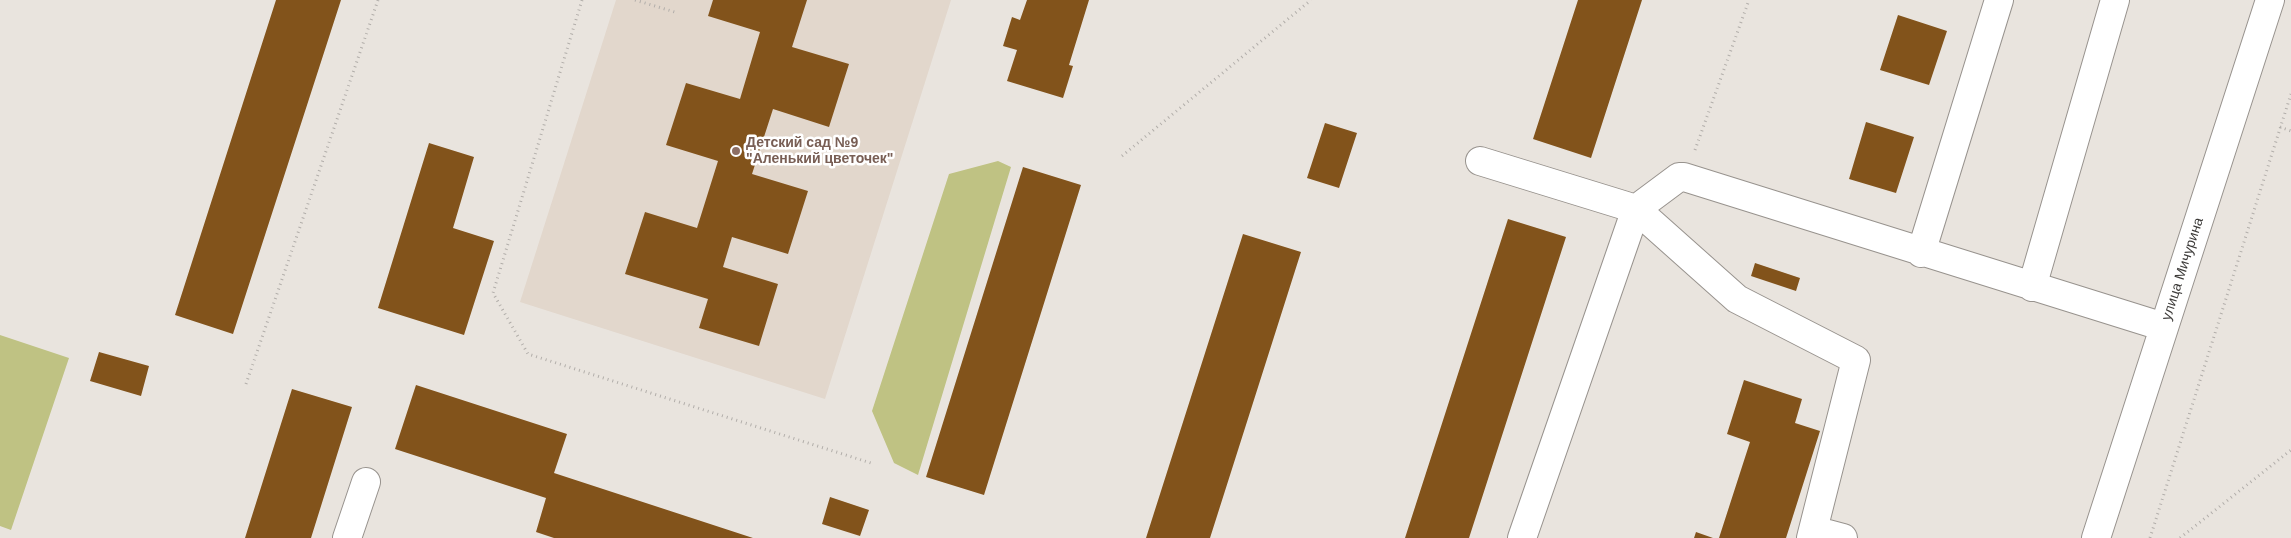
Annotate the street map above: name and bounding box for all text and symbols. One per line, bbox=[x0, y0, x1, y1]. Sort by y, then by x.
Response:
place label: Детский сад №9 "Аленький цветочек" bbox=[746, 135, 893, 168]
marker: Детский сад №9 "Аленький цветочек" bbox=[730, 145, 742, 157]
street label: улица Мичурина bbox=[2158, 215, 2208, 323]

